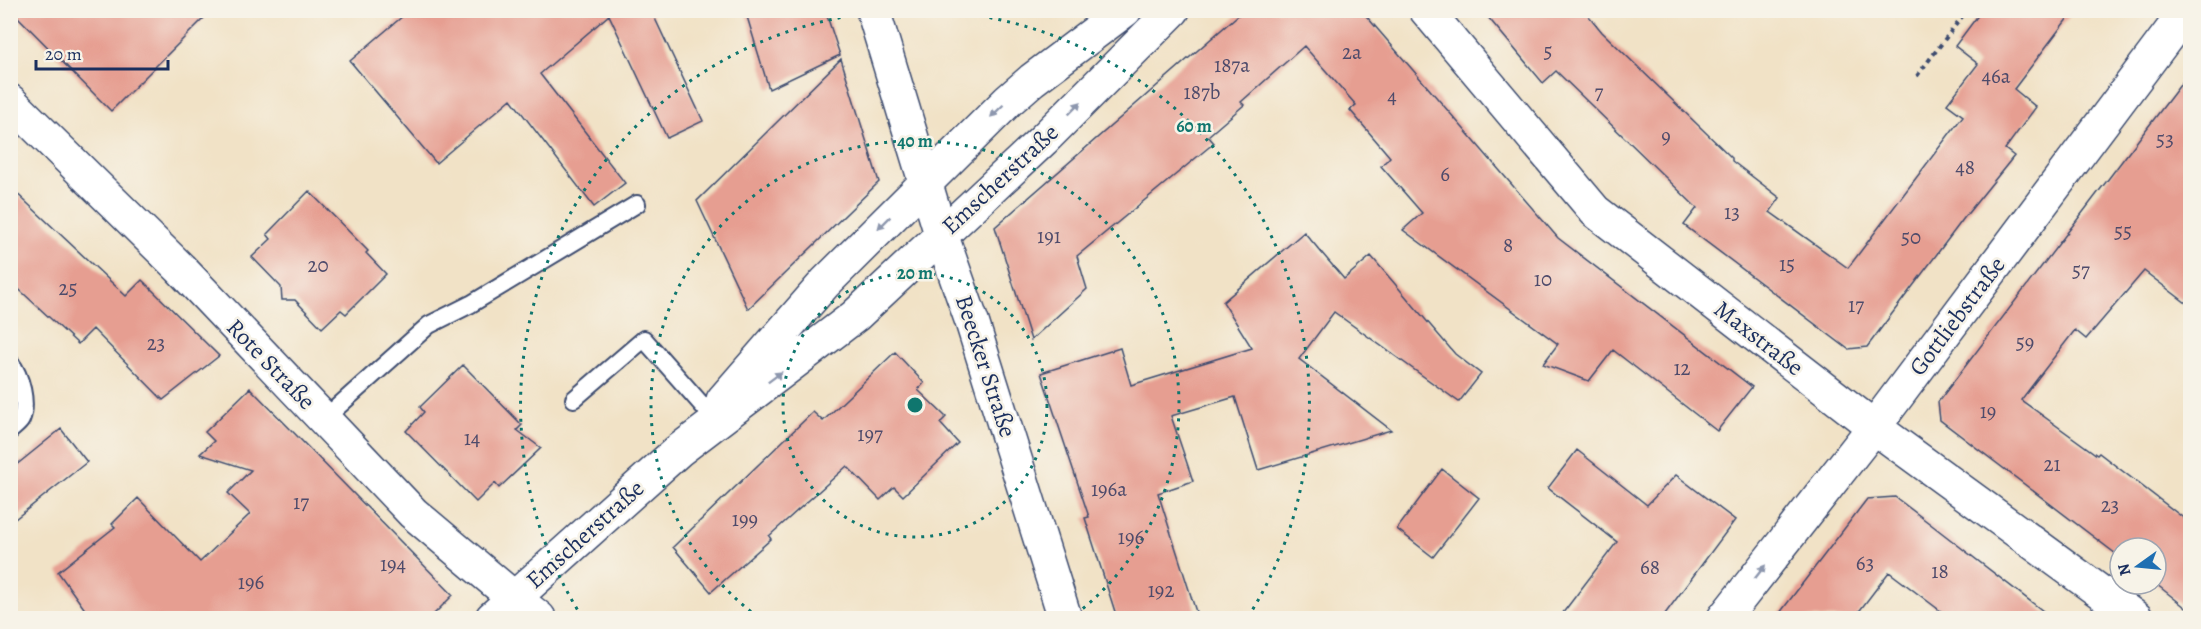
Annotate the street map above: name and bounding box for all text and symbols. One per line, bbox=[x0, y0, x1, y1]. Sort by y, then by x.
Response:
scale bar bbox=[36, 33, 168, 71]
house number: 5 bbox=[1543, 37, 1553, 65]
house number: 2a bbox=[1342, 38, 1362, 66]
text: 20 m bbox=[45, 42, 82, 66]
house number: 187a bbox=[1214, 51, 1250, 79]
house number: 46a bbox=[1981, 62, 2011, 90]
house number: 187b bbox=[1184, 78, 1220, 106]
house number: 7 bbox=[1595, 78, 1604, 106]
house number: 4 bbox=[1387, 82, 1397, 110]
one-way arrow bbox=[1068, 101, 1082, 115]
one-way arrow bbox=[990, 104, 1004, 118]
text: 60 m bbox=[1176, 114, 1212, 138]
street label: Emscherstraße bbox=[935, 117, 1065, 241]
house number: 9 bbox=[1661, 122, 1671, 150]
house number: 53 bbox=[2156, 125, 2174, 153]
text: 40 m bbox=[897, 129, 933, 153]
house number: 48 bbox=[1955, 153, 1975, 181]
house number: 6 bbox=[1440, 160, 1450, 188]
house number: 13 bbox=[1724, 198, 1740, 226]
one-way arrow bbox=[878, 216, 892, 230]
house number: 55 bbox=[2114, 217, 2132, 245]
house number: 191 bbox=[1037, 222, 1061, 250]
house number: 50 bbox=[1901, 223, 1921, 251]
house number: 8 bbox=[1503, 231, 1513, 259]
house number: 15 bbox=[1779, 250, 1795, 278]
street label: Gottliebstraße bbox=[1902, 250, 2012, 382]
house number: 20 bbox=[307, 251, 329, 279]
house number: 57 bbox=[2072, 256, 2090, 284]
text: 20 m bbox=[897, 261, 933, 285]
house number: 10 bbox=[1534, 265, 1552, 293]
house number: 25 bbox=[58, 274, 78, 302]
street label: Beecker Straße bbox=[948, 291, 1024, 441]
house number: 17 bbox=[1848, 291, 1864, 319]
street label: Maxstraße bbox=[1708, 293, 1810, 383]
street label: Rote Straße bbox=[220, 312, 322, 416]
house number: 59 bbox=[2016, 328, 2034, 356]
house number: 23 bbox=[147, 329, 165, 357]
house number: 12 bbox=[1673, 354, 1691, 382]
one-way arrow bbox=[768, 372, 783, 384]
centre of rings bbox=[905, 395, 925, 415]
house number: 19 bbox=[1980, 397, 1996, 425]
house number: 197 bbox=[857, 420, 883, 448]
house number: 14 bbox=[464, 424, 480, 452]
house number: 21 bbox=[2043, 450, 2061, 478]
street label: Emscherstraße bbox=[519, 472, 651, 596]
house number: 196a bbox=[1091, 475, 1127, 503]
house number: 17 bbox=[293, 488, 309, 516]
house number: 23 bbox=[2101, 491, 2119, 519]
house number: 199 bbox=[732, 505, 758, 533]
house number: 196 bbox=[1118, 523, 1145, 551]
north arrow bbox=[2108, 536, 2168, 596]
house number: 63 bbox=[1856, 549, 1874, 577]
house number: 194 bbox=[380, 550, 406, 578]
house number: 68 bbox=[1640, 553, 1660, 581]
house number: 18 bbox=[1931, 557, 1949, 585]
text: N bbox=[2112, 561, 2137, 578]
one-way arrow bbox=[1754, 565, 1766, 580]
house number: 196 bbox=[238, 568, 265, 596]
house number: 192 bbox=[1148, 576, 1174, 604]

